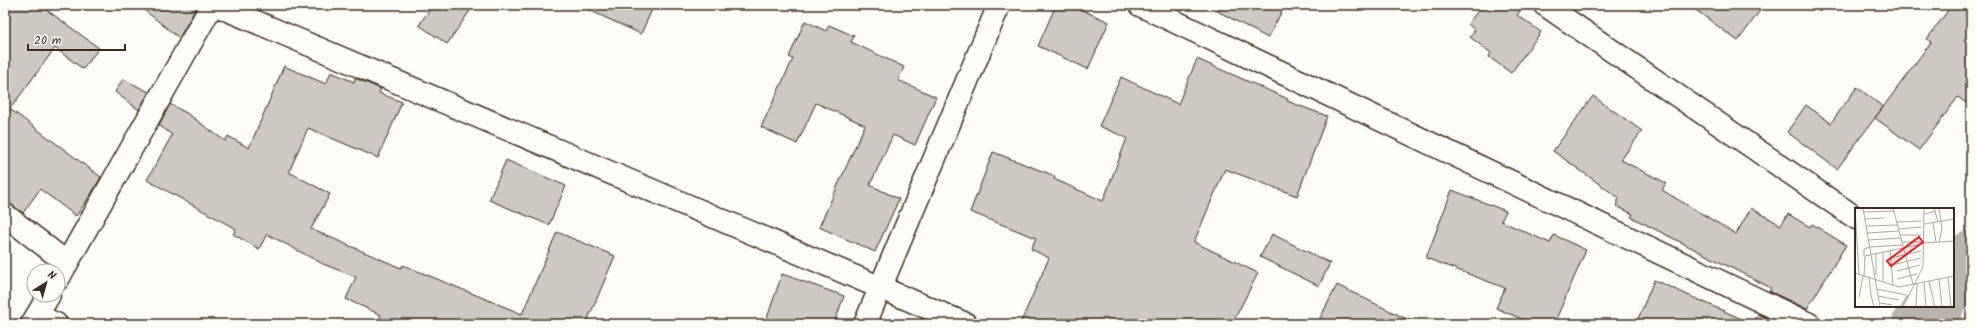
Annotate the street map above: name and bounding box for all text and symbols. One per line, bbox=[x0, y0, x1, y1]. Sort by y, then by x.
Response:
scale bar bbox=[28, 26, 125, 52]
text: 20 m bbox=[34, 31, 62, 50]
inset map bbox=[1855, 208, 1954, 307]
north arrow bbox=[26, 263, 66, 303]
text: N bbox=[43, 267, 60, 285]

